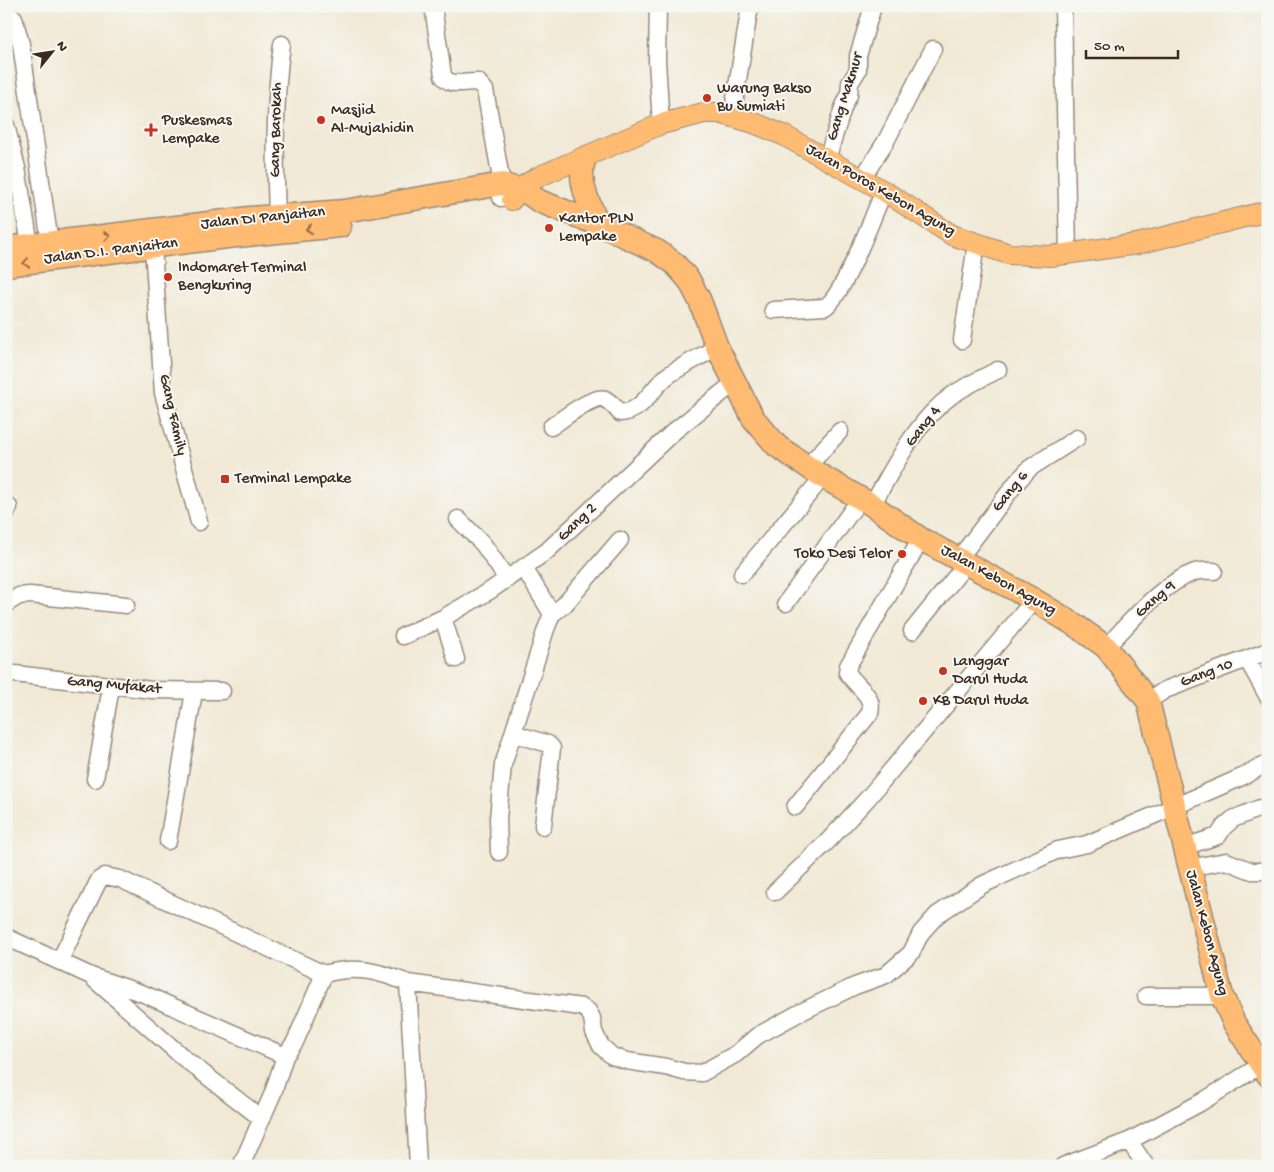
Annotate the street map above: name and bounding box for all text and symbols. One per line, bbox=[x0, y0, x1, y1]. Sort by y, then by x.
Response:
north arrow bbox=[28, 28, 78, 78]
scale bar bbox=[1086, 28, 1179, 60]
text: 50 m bbox=[1094, 38, 1125, 56]
text: N bbox=[51, 39, 71, 55]
street label: Gang Makmur bbox=[824, 49, 869, 143]
place label: Warung Bakso Bu Sumiati bbox=[716, 80, 812, 117]
street label: Gang Barokah bbox=[267, 82, 287, 178]
marker: Warung Bakso Bu Sumiati bbox=[701, 92, 713, 104]
place label: Masjid Al-Mujahidin bbox=[331, 102, 414, 139]
place label: Puskesmas Lempake bbox=[161, 112, 233, 149]
marker: Masjid Al-Mujahidin bbox=[315, 114, 327, 126]
marker: Puskesmas Lempake bbox=[144, 123, 158, 137]
street label: Jalan Poros Kebon Agung bbox=[802, 140, 958, 242]
street label: Jalan DI Panjaitan bbox=[200, 203, 326, 235]
place label: Kantor PLN Lempake bbox=[559, 210, 634, 247]
marker: Kantor PLN Lempake bbox=[543, 222, 555, 234]
one-way arrow bbox=[305, 223, 313, 234]
one-way arrow bbox=[103, 231, 111, 242]
street label: Jalan D.I. Panjaitan bbox=[43, 234, 179, 270]
one-way arrow bbox=[22, 257, 30, 268]
place label: Indomaret Terminal Bengkuring bbox=[177, 259, 307, 296]
marker: Indomaret Terminal Bengkuring bbox=[162, 271, 174, 283]
street label: Gang Family bbox=[153, 373, 191, 458]
street label: Gang 4 bbox=[902, 402, 946, 451]
street label: Gang 6 bbox=[989, 467, 1034, 516]
place label: Terminal Lempake bbox=[234, 470, 352, 489]
marker: Terminal Lempake bbox=[219, 473, 231, 485]
street label: Gang 2 bbox=[554, 500, 602, 546]
street label: Jalan Kebon Agung bbox=[937, 541, 1059, 621]
place label: Toko Desi Telor bbox=[794, 545, 893, 564]
marker: Toko Desi Telor bbox=[896, 548, 908, 560]
street label: Gang 9 bbox=[1132, 577, 1180, 623]
place label: Langgar Darul Huda bbox=[952, 653, 1029, 690]
street label: Gang 10 bbox=[1178, 655, 1236, 693]
marker: Langgar Darul Huda bbox=[937, 665, 949, 677]
street label: Gang Mufakat bbox=[66, 672, 163, 700]
place label: KB Darul Huda bbox=[933, 692, 1030, 711]
marker: KB Darul Huda bbox=[917, 695, 929, 707]
street label: Jalan Kebon Agung bbox=[1180, 868, 1232, 998]

